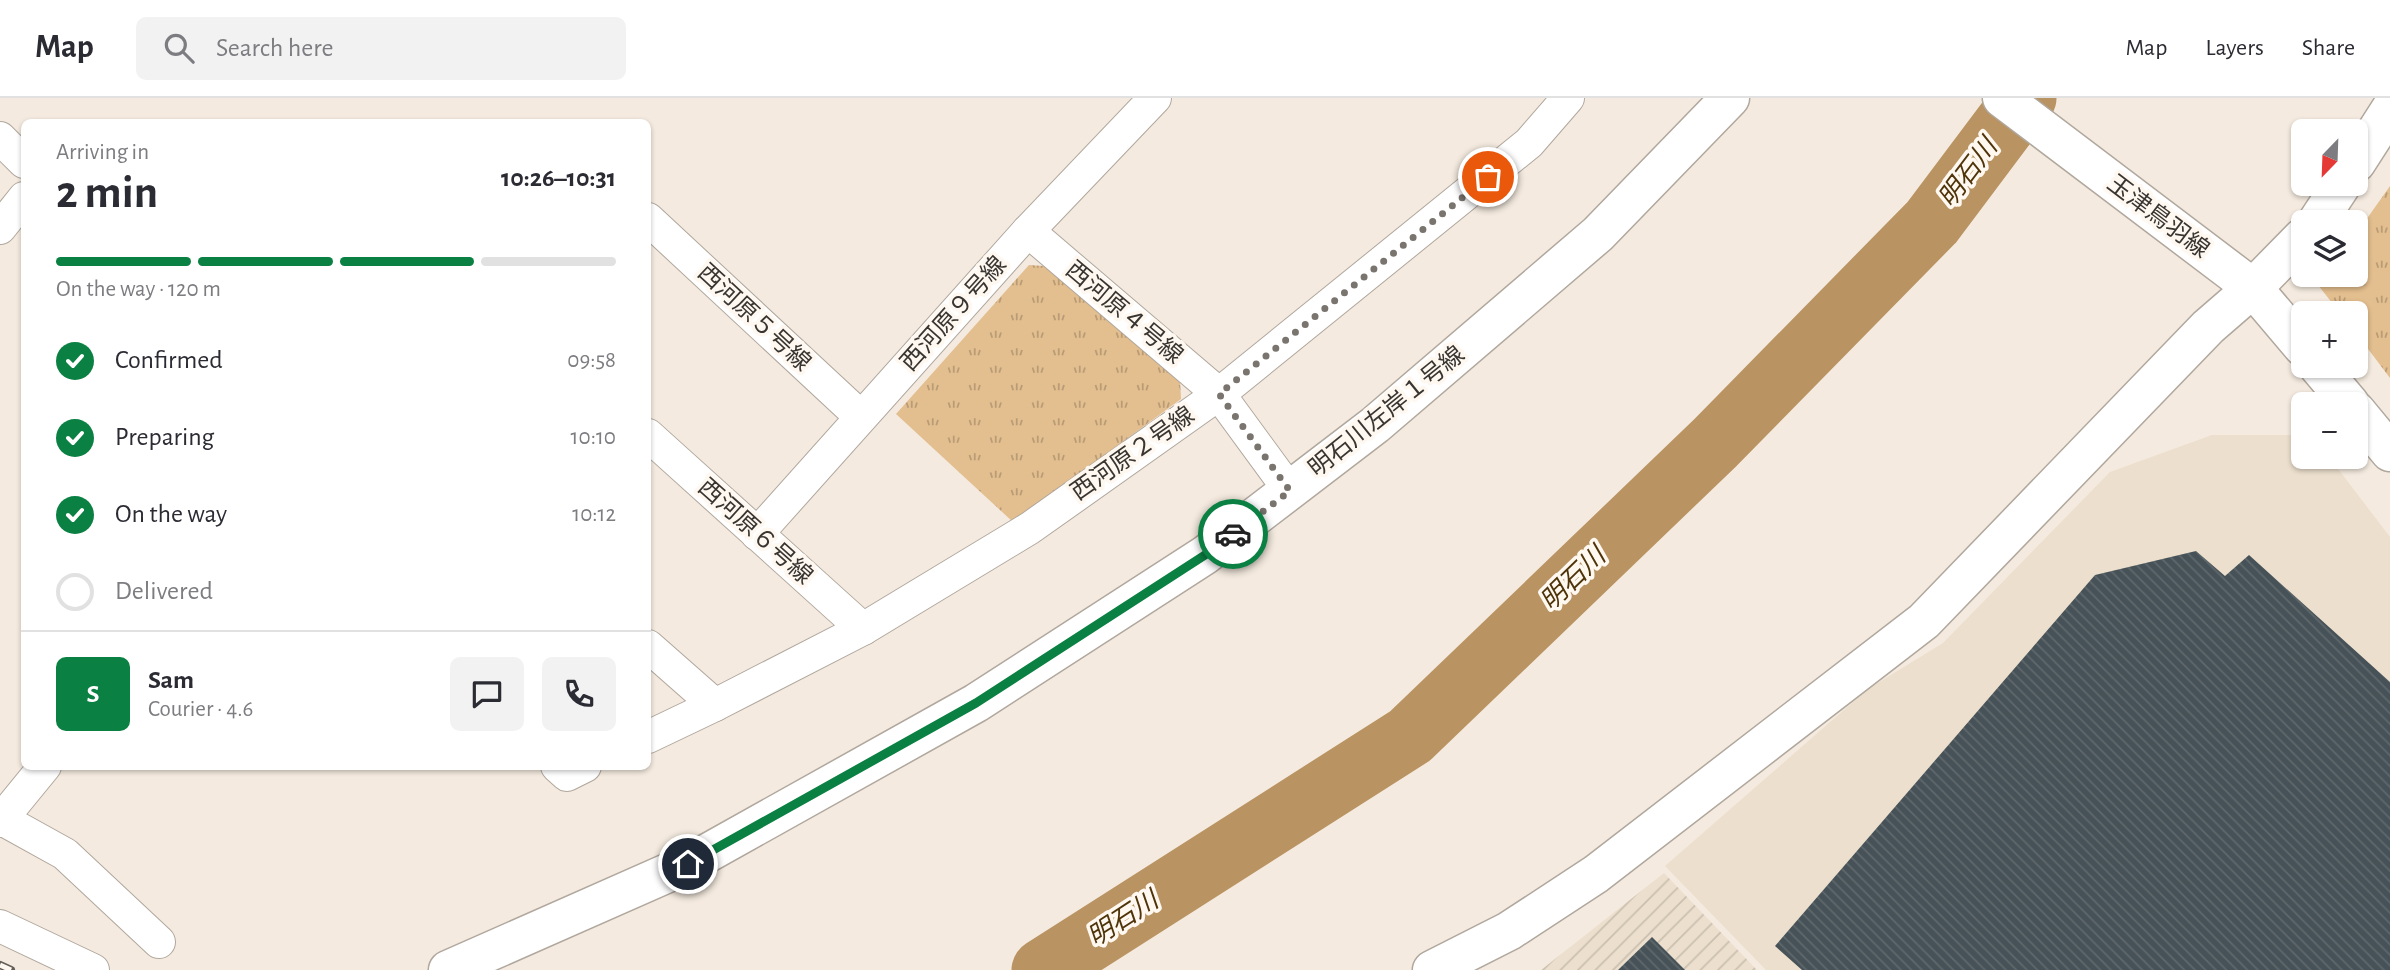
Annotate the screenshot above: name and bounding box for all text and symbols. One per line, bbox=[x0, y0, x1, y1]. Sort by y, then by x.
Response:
search box bbox=[136, 17, 626, 80]
icon: search bbox=[160, 29, 198, 67]
text: Map bbox=[35, 31, 94, 64]
text: Search here bbox=[216, 35, 334, 61]
text: Map bbox=[2125, 36, 2167, 60]
text: Layers bbox=[2205, 36, 2264, 60]
text: Share bbox=[2302, 36, 2355, 60]
north arrow bbox=[2291, 119, 2368, 196]
map controls bbox=[2291, 119, 2368, 469]
water label: 明石川 bbox=[1934, 132, 2004, 212]
text: Arriving in bbox=[56, 141, 149, 164]
pin bbox=[1458, 147, 1518, 207]
icon: bag bbox=[1469, 158, 1507, 196]
text: 10:26–10:31 bbox=[501, 165, 616, 191]
text: 2 min bbox=[56, 170, 158, 216]
street label: 玉津鳥羽線 bbox=[2103, 170, 2214, 263]
button: layers bbox=[2291, 210, 2368, 287]
street label: 西河原９号線 bbox=[895, 251, 1011, 376]
street label: 西河原４号線 bbox=[1061, 256, 1188, 368]
street label: 西河原５号線 bbox=[693, 259, 816, 376]
text: On the way · 120 m bbox=[56, 278, 221, 301]
button: + bbox=[2291, 301, 2368, 378]
street label: 明石川左岸１号線 bbox=[1304, 341, 1469, 482]
icon: check bbox=[56, 342, 94, 380]
text: Confirmed bbox=[115, 347, 223, 373]
text: 09:58 bbox=[567, 349, 616, 372]
button: − bbox=[2291, 392, 2368, 469]
street label: 西河原２号線 bbox=[1066, 401, 1199, 505]
icon: check bbox=[56, 419, 94, 457]
text: Preparing bbox=[115, 424, 214, 450]
text: 10:10 bbox=[571, 426, 616, 449]
street label: 西河原６号線 bbox=[693, 473, 818, 589]
icon: check bbox=[56, 496, 94, 534]
courier bbox=[1198, 499, 1268, 569]
text: On the way bbox=[115, 501, 227, 527]
text: 10:12 bbox=[572, 503, 616, 526]
icon: car bbox=[1214, 515, 1252, 553]
water label: 明石川 bbox=[1536, 540, 1612, 615]
text: Delivered bbox=[115, 578, 213, 604]
button: chat bbox=[450, 657, 524, 731]
button: phone bbox=[542, 657, 616, 731]
text: Sam bbox=[148, 667, 194, 693]
text: S bbox=[87, 681, 99, 707]
text: Courier · 4.6 bbox=[148, 698, 253, 721]
pin bbox=[658, 834, 718, 894]
icon: home bbox=[669, 845, 707, 883]
water label: 明石川 bbox=[1083, 885, 1165, 951]

